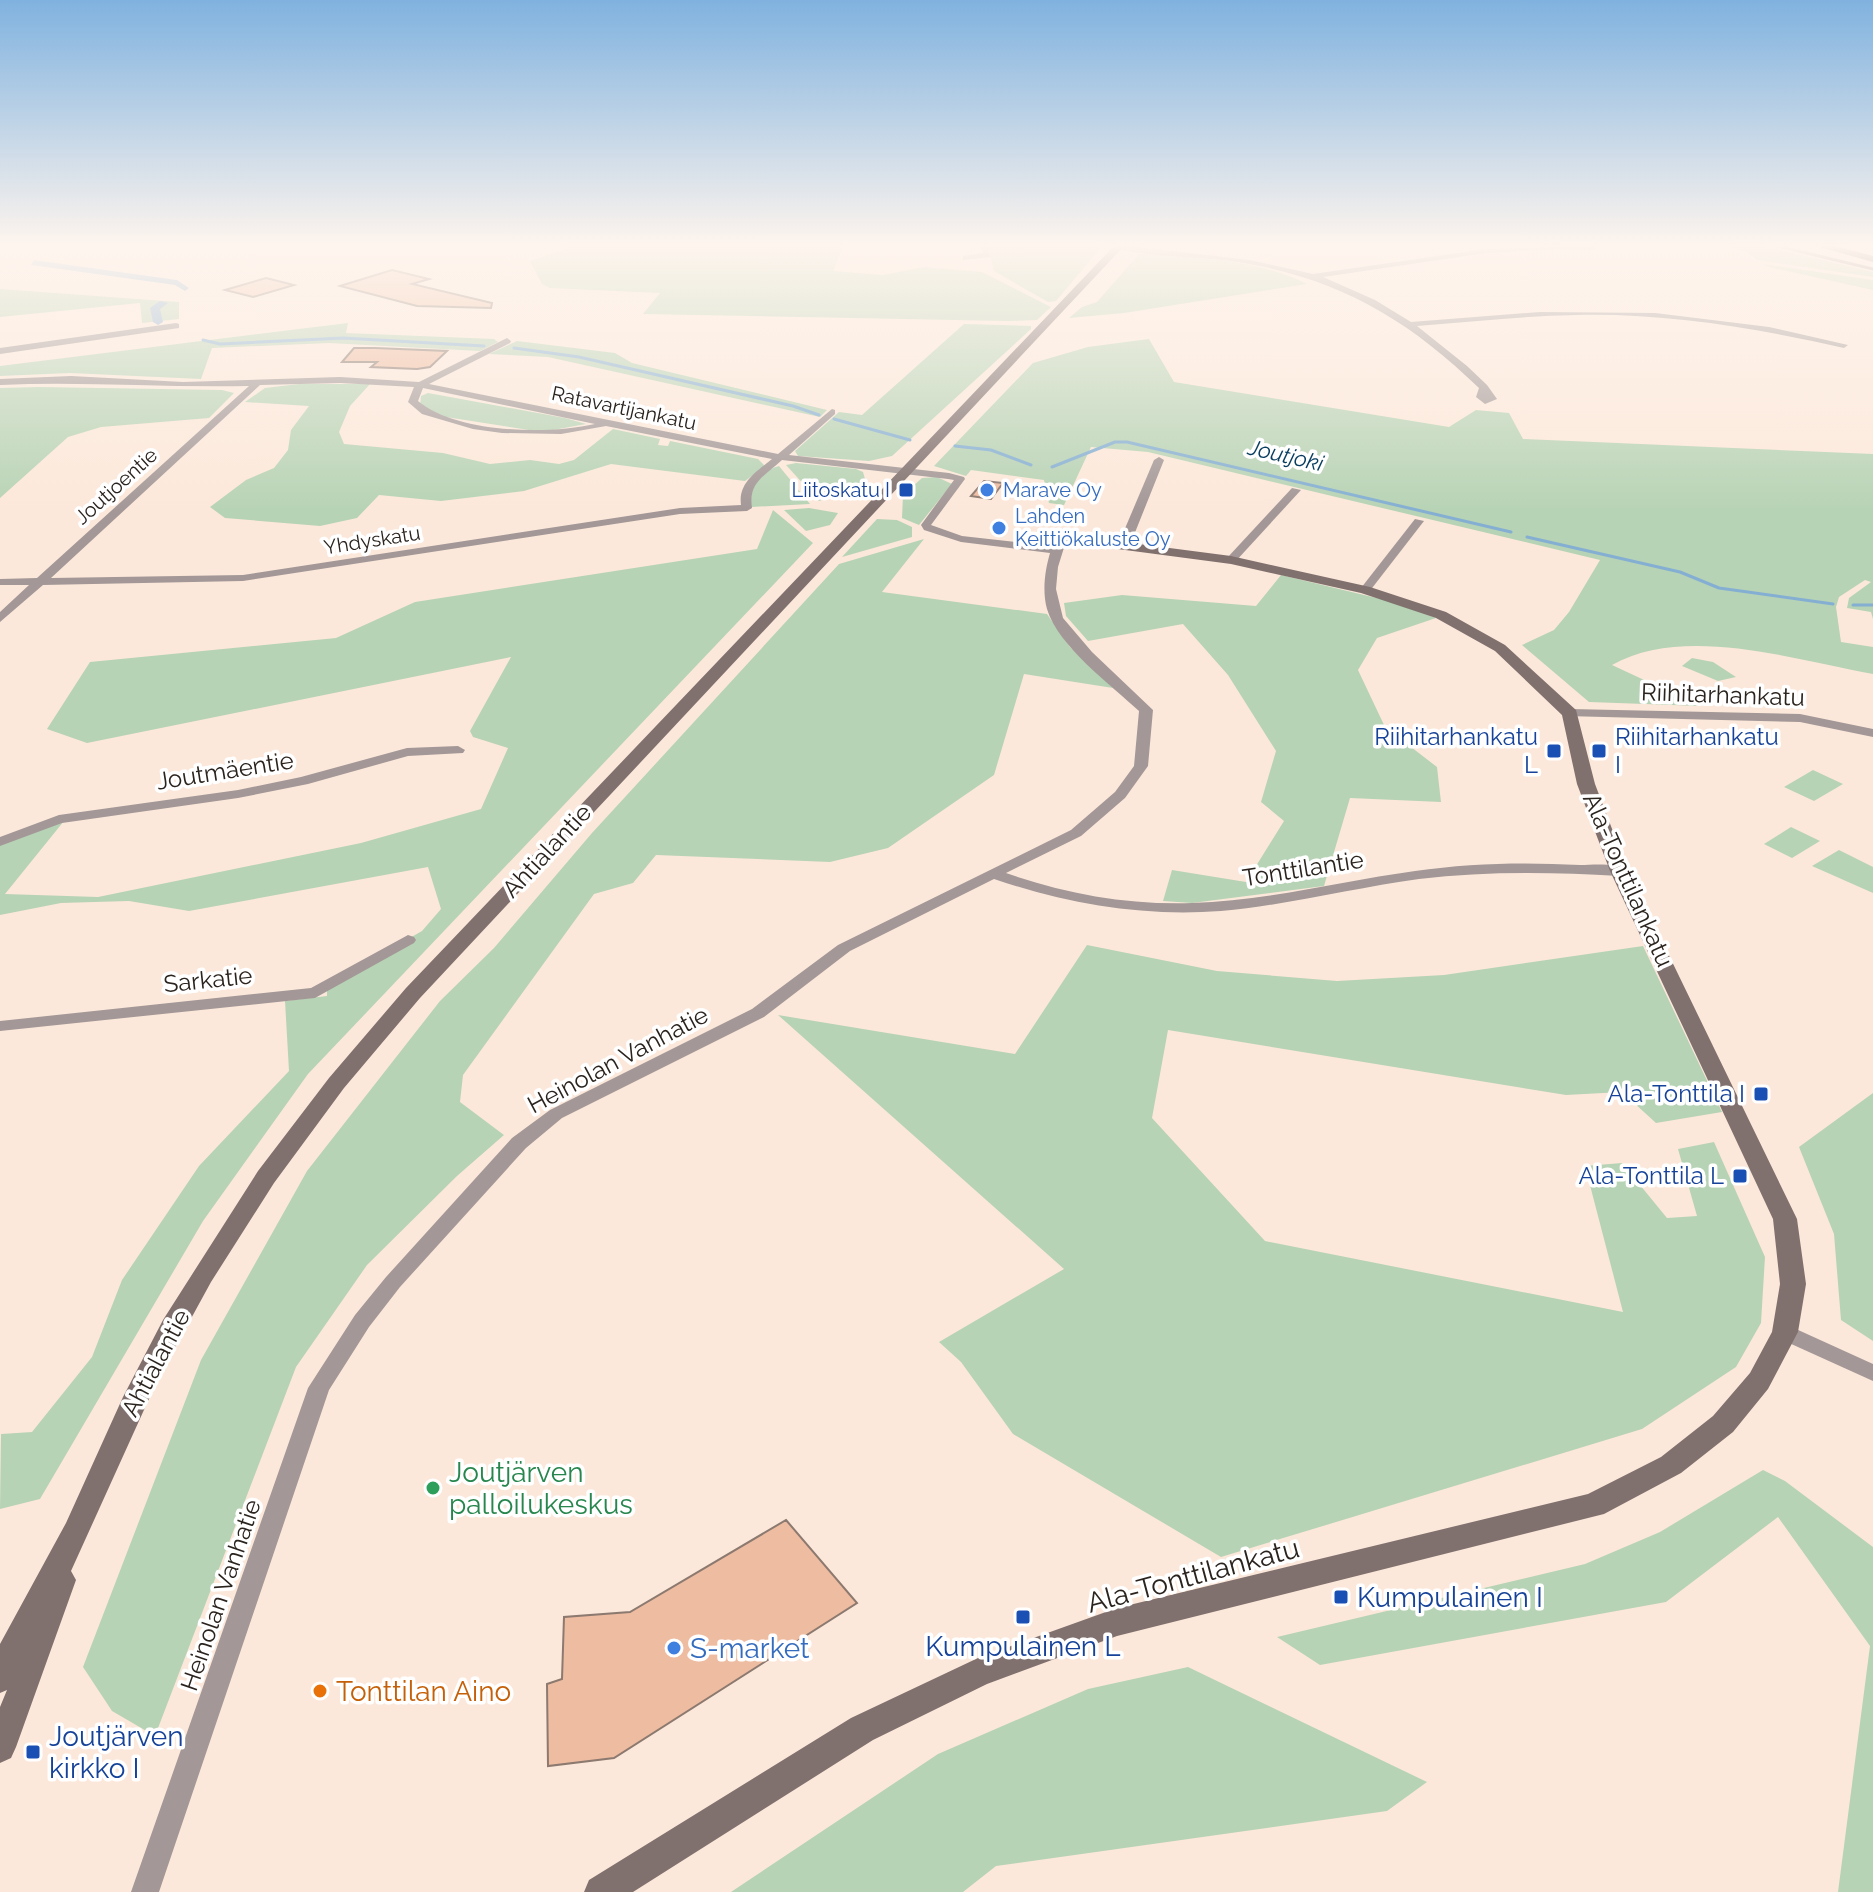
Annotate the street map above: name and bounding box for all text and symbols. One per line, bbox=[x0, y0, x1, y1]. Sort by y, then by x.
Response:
street label: Ratavartijankatu bbox=[549, 381, 699, 435]
water label: Joutjoki bbox=[1245, 434, 1327, 477]
street label: Joutjoentie bbox=[70, 443, 162, 529]
place label: Liitoskatu I bbox=[792, 478, 890, 502]
place label: Marave Oy bbox=[1003, 478, 1102, 502]
marker: Liitoskatu I bbox=[897, 481, 915, 499]
marker: Marave Oy bbox=[978, 481, 996, 499]
place label: Lahden Keittiökaluste Oy bbox=[1015, 504, 1171, 551]
marker: Lahden Keittiökaluste Oy bbox=[990, 519, 1008, 537]
street label: Yhdyskatu bbox=[322, 521, 422, 559]
street label: Riihitarhankatu bbox=[1641, 677, 1805, 712]
place label: Riihitarhankatu L bbox=[1374, 722, 1538, 779]
place label: Riihitarhankatu I bbox=[1615, 722, 1779, 779]
marker: Riihitarhankatu L bbox=[1545, 742, 1563, 760]
marker: Riihitarhankatu I bbox=[1590, 742, 1608, 760]
street label: Joutmäentie bbox=[154, 745, 296, 796]
street label: Ala-Tonttilankatu bbox=[1577, 788, 1680, 971]
street label: Ahtialantie bbox=[496, 798, 597, 903]
street label: Tonttilantie bbox=[1240, 845, 1366, 892]
street label: Sarkatie bbox=[162, 960, 254, 999]
street label: Heinolan Vanhatie bbox=[522, 1000, 713, 1119]
place label: Ala-Tonttila I bbox=[1607, 1079, 1745, 1108]
marker: Ala-Tonttila I bbox=[1752, 1085, 1770, 1103]
place label: Ala-Tonttila L bbox=[1578, 1161, 1724, 1190]
marker: Ala-Tonttila L bbox=[1731, 1167, 1749, 1185]
street label: Ahtialantie bbox=[115, 1304, 196, 1421]
place label: Joutjärven palloilukeskus bbox=[449, 1456, 633, 1521]
marker: Joutjärven palloilukeskus bbox=[424, 1479, 442, 1497]
street label: Heinolan Vanhatie bbox=[174, 1495, 267, 1694]
street label: Ala-Tonttilankatu bbox=[1083, 1531, 1303, 1620]
place label: Kumpulainen I bbox=[1357, 1581, 1543, 1614]
marker: Kumpulainen I bbox=[1332, 1588, 1350, 1606]
marker: Kumpulainen L bbox=[1014, 1608, 1032, 1626]
place label: Kumpulainen L bbox=[925, 1630, 1121, 1663]
place label: S-market bbox=[690, 1632, 810, 1665]
marker: S-market bbox=[665, 1639, 683, 1657]
place label: Tonttilan Aino bbox=[336, 1675, 511, 1708]
marker: Tonttilan Aino bbox=[311, 1682, 329, 1700]
place label: Joutjärven kirkko I bbox=[49, 1720, 183, 1785]
marker: Joutjärven kirkko I bbox=[24, 1743, 42, 1761]

